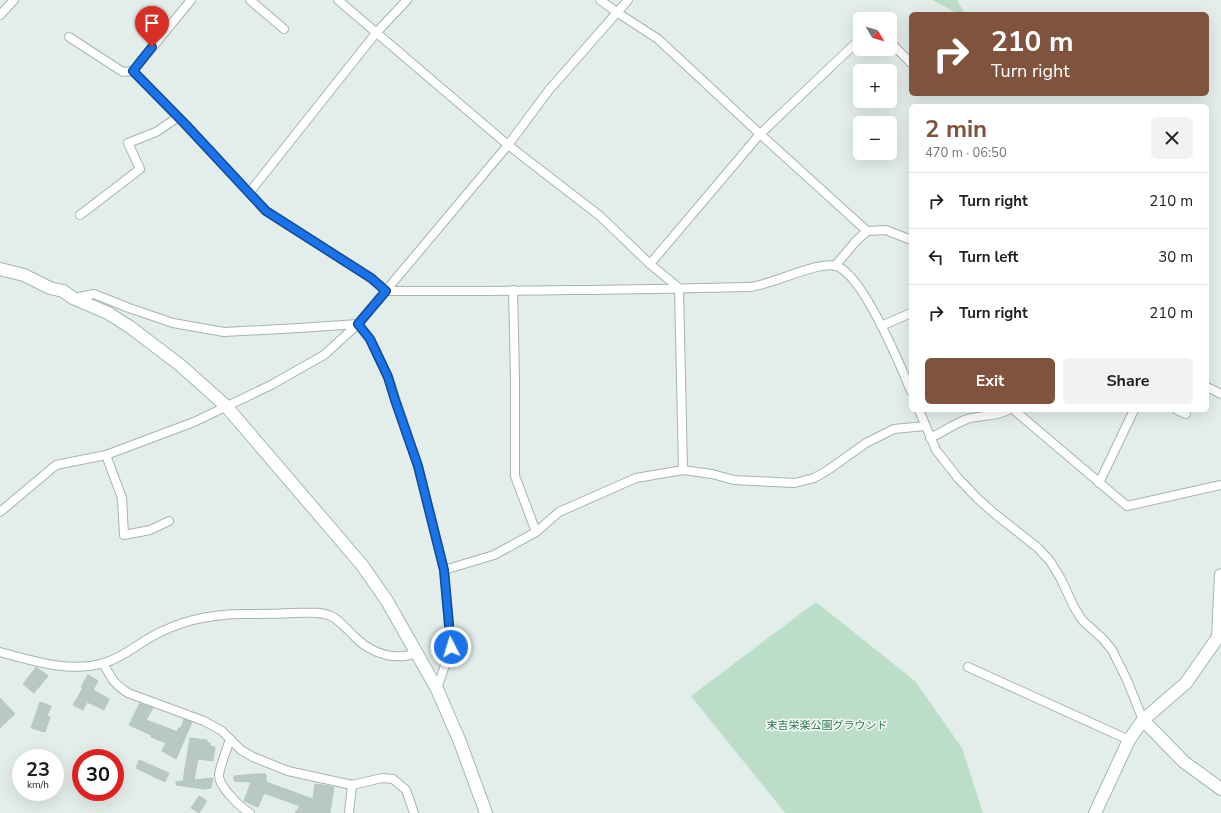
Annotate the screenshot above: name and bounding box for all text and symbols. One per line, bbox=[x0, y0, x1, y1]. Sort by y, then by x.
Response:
pin bbox=[135, 6, 169, 47]
icon: arrive bbox=[141, 12, 163, 34]
north arrow bbox=[853, 12, 897, 56]
map controls bbox=[853, 12, 897, 160]
text: 210 m bbox=[991, 23, 1074, 61]
icon: right bbox=[925, 28, 977, 80]
text: Turn right bbox=[991, 59, 1070, 83]
button: + bbox=[853, 64, 897, 108]
text: 2 min bbox=[925, 113, 987, 145]
button: − bbox=[853, 116, 897, 160]
button: close bbox=[1151, 117, 1193, 159]
text: 470 m · 06:50 bbox=[925, 144, 1007, 162]
icon: right bbox=[925, 190, 947, 212]
text: Turn right bbox=[959, 191, 1028, 211]
text: 210 m bbox=[1149, 191, 1193, 211]
icon: left bbox=[925, 246, 947, 268]
text: Turn left bbox=[959, 247, 1018, 267]
text: 30 m bbox=[1158, 247, 1193, 267]
icon: right bbox=[925, 302, 947, 324]
text: Turn right bbox=[959, 303, 1028, 323]
text: 210 m bbox=[1149, 303, 1193, 323]
button: Exit bbox=[925, 358, 1055, 404]
button: Share bbox=[1063, 358, 1193, 404]
position arrow bbox=[430, 626, 472, 668]
park label: 末吉栄楽公園グラウンド bbox=[767, 718, 888, 733]
speed limit sign: 30 bbox=[72, 749, 124, 801]
text: 23 bbox=[26, 756, 50, 783]
text: km/h bbox=[27, 778, 49, 792]

